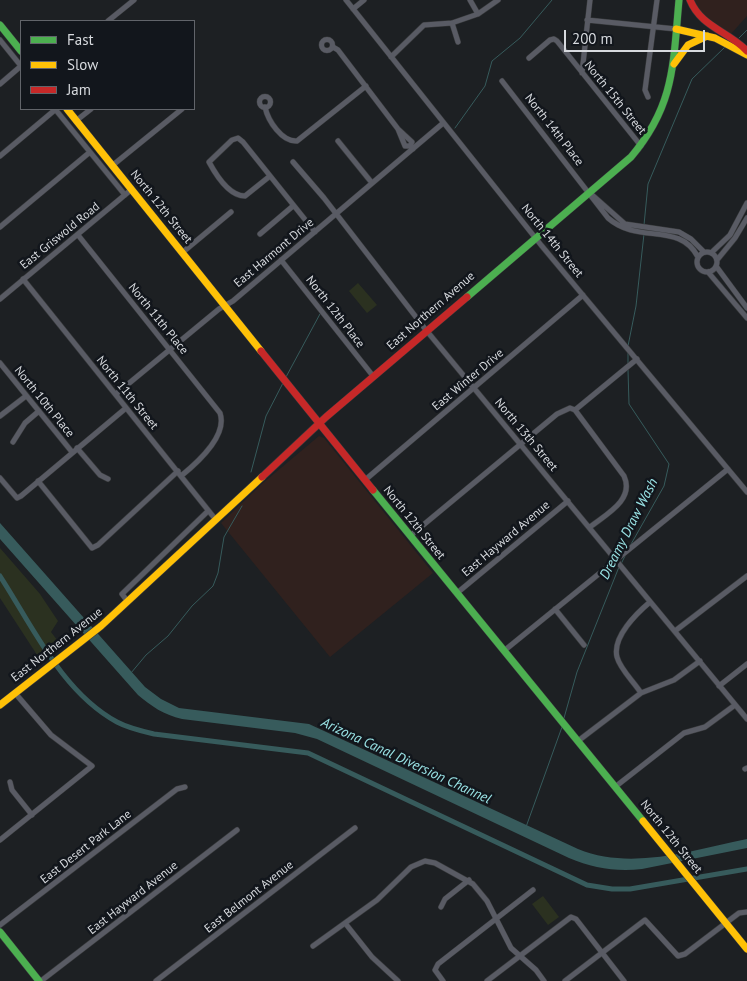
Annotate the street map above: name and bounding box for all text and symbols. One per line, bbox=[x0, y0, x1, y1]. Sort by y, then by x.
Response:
legend bbox=[20, 20, 195, 110]
scale bar bbox=[567, 20, 708, 52]
text: 200 m bbox=[572, 29, 613, 48]
text: Fast bbox=[67, 30, 94, 49]
text: Slow bbox=[67, 55, 98, 74]
street label: North 15th Street bbox=[581, 58, 649, 138]
text: Jam bbox=[67, 80, 91, 99]
street label: North 14th Place bbox=[522, 91, 586, 169]
street label: North 12th Street bbox=[127, 167, 195, 247]
street label: East Griswold Road bbox=[17, 200, 103, 272]
street label: North 14th Street bbox=[518, 201, 586, 281]
street label: East Harmont Drive bbox=[231, 215, 317, 291]
street label: East Northern Avenue bbox=[384, 269, 478, 353]
street label: North 12th Place bbox=[303, 273, 367, 351]
street label: North 11th Place bbox=[125, 281, 191, 357]
street label: East Winter Drive bbox=[429, 346, 507, 414]
street label: North 11th Street bbox=[93, 353, 161, 433]
street label: North 10th Place bbox=[11, 364, 77, 440]
street label: North 13th Street bbox=[491, 396, 561, 474]
water label: Dreamy Draw Wash bbox=[596, 476, 662, 582]
street label: North 12th Street bbox=[380, 483, 448, 563]
street label: East Hayward Avenue bbox=[459, 498, 553, 580]
street label: East Northern Avenue bbox=[9, 605, 105, 685]
water label: Arizona Canal Diversion Channel bbox=[318, 714, 494, 808]
street label: North 12th Street bbox=[637, 797, 705, 877]
street label: East Desert Park Lane bbox=[38, 807, 134, 887]
street label: East Hayward Avenue bbox=[85, 858, 181, 938]
street label: East Belmont Avenue bbox=[202, 858, 296, 936]

